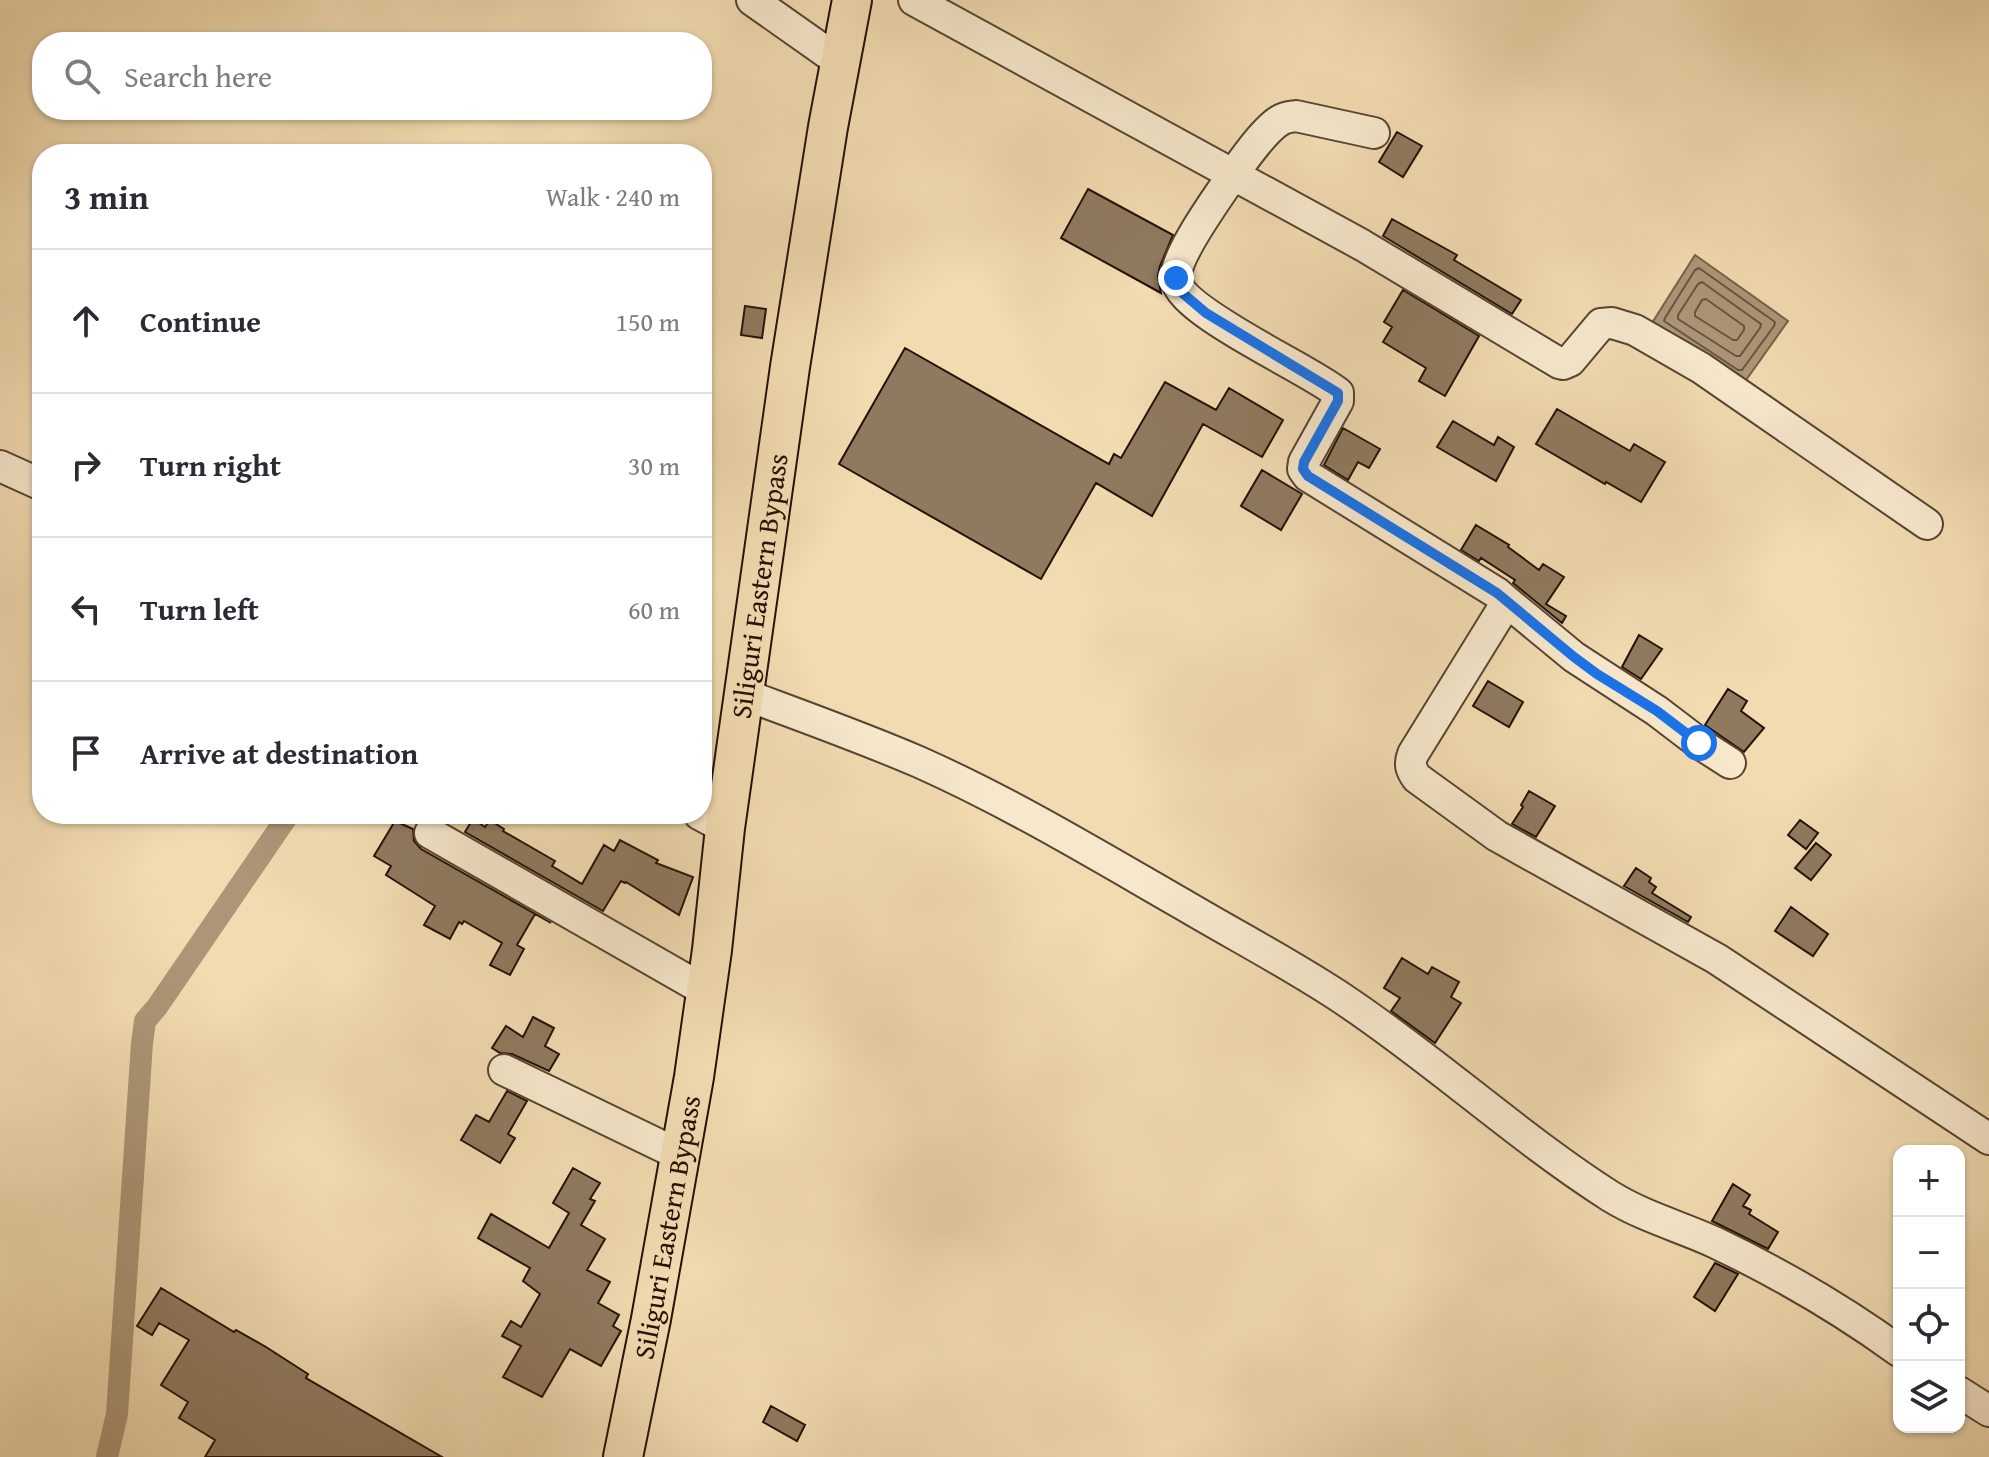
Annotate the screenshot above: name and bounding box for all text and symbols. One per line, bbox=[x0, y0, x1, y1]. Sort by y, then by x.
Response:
search box bbox=[32, 32, 712, 120]
icon: search bbox=[60, 54, 104, 98]
text: Search here bbox=[124, 54, 272, 98]
text: 3 min bbox=[64, 172, 149, 221]
text: Walk · 240 m bbox=[546, 177, 680, 216]
route end bbox=[1158, 260, 1194, 296]
icon: ahead bbox=[64, 299, 108, 343]
text: Continue bbox=[140, 299, 261, 343]
text: 150 m bbox=[615, 302, 680, 341]
icon: right bbox=[64, 443, 108, 487]
text: Turn right bbox=[140, 443, 281, 487]
text: 30 m bbox=[628, 446, 680, 485]
street label: Siliguri Eastern Bypass bbox=[720, 451, 798, 721]
icon: left bbox=[64, 587, 108, 631]
text: Turn left bbox=[140, 587, 259, 631]
text: 60 m bbox=[628, 590, 680, 629]
route start bbox=[1681, 725, 1717, 761]
icon: arrive bbox=[64, 731, 108, 775]
text: Arrive at destination bbox=[140, 731, 418, 775]
street label: Siliguri Eastern Bypass bbox=[622, 1092, 710, 1363]
map controls bbox=[1893, 1145, 1965, 1433]
button: + bbox=[1893, 1145, 1965, 1217]
button: − bbox=[1893, 1217, 1965, 1289]
button: locate bbox=[1893, 1289, 1965, 1361]
button: layers bbox=[1893, 1361, 1965, 1433]

